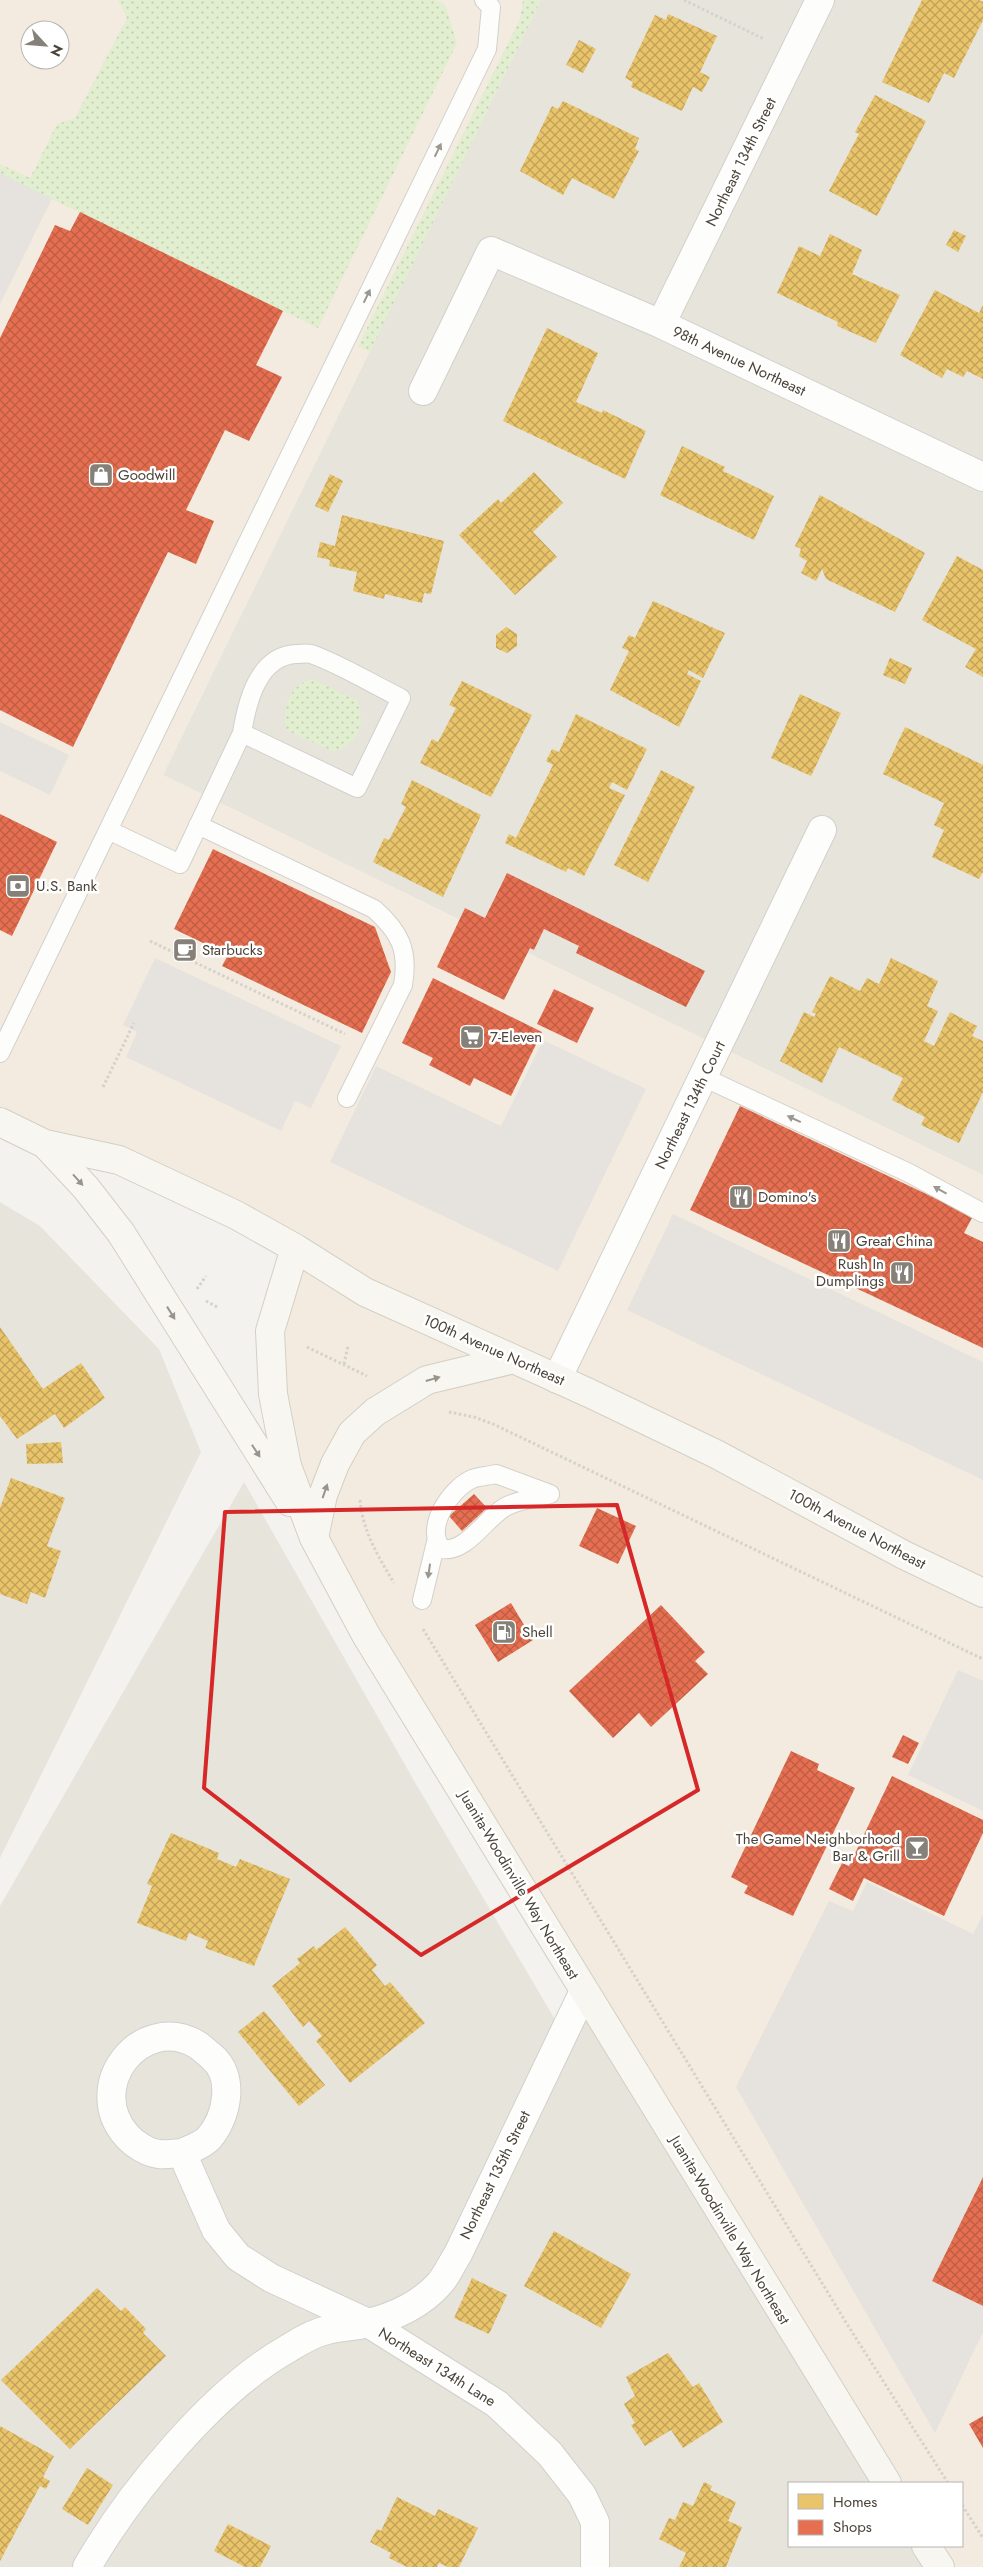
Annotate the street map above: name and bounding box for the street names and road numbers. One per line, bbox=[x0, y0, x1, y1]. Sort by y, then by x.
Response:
street label: Northeast 134th Street bbox=[700, 93, 782, 230]
street label: 98th Avenue Northeast bbox=[669, 320, 810, 402]
street label: Northeast 134th Court bbox=[649, 1037, 731, 1173]
street label: 100th Avenue Northeast bbox=[420, 1309, 569, 1391]
street label: 100th Avenue Northeast bbox=[784, 1483, 930, 1575]
street label: Juanita-Woodinville Way Northeast bbox=[453, 1785, 585, 1984]
street label: Northeast 135th Street bbox=[454, 2107, 536, 2243]
street label: Juanita-Woodinville Way Northeast bbox=[664, 2130, 796, 2329]
street label: Northeast 134th Lane bbox=[374, 2322, 500, 2412]

